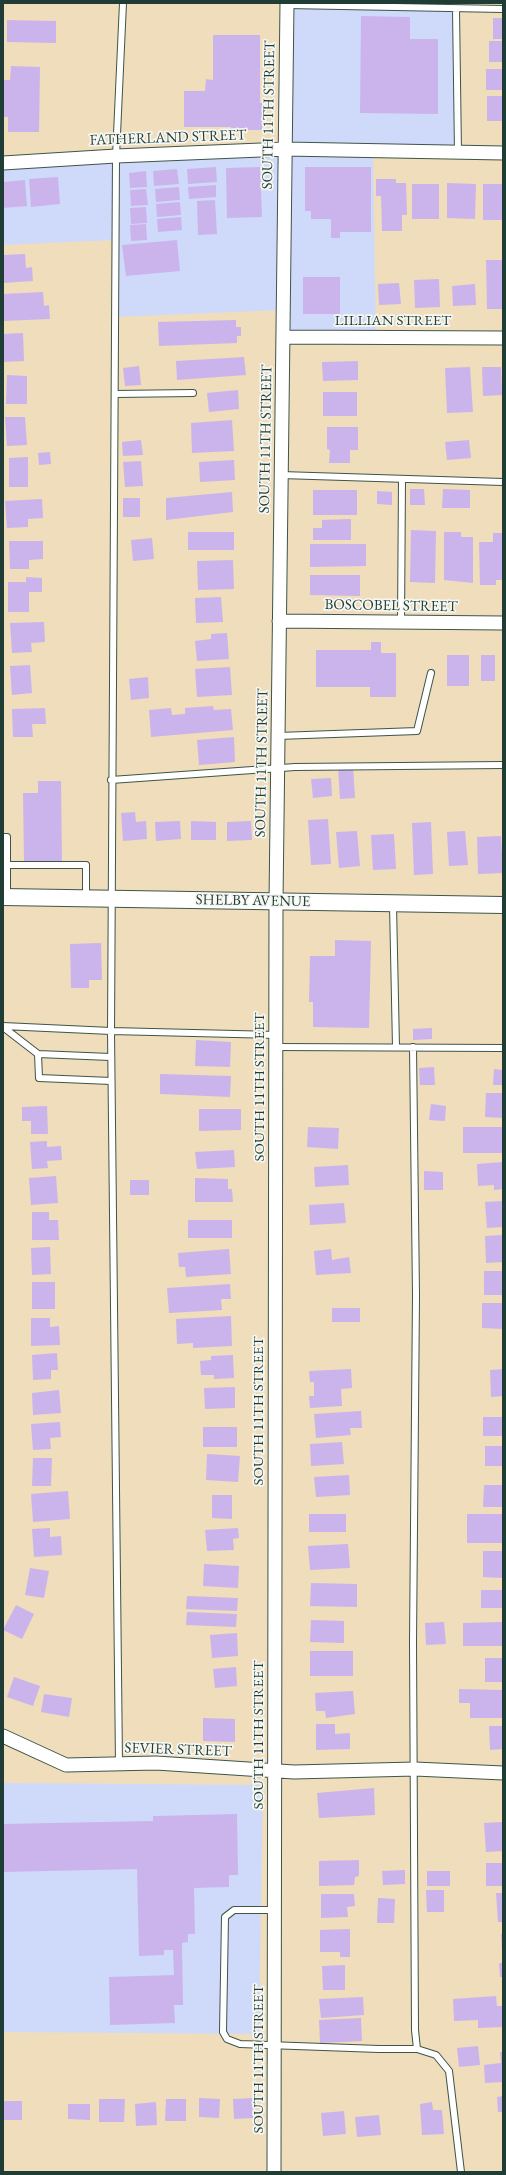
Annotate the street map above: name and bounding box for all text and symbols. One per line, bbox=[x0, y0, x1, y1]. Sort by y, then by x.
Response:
street label: SOUTH 11TH STREET bbox=[259, 40, 279, 190]
street label: FATHERLAND STREET bbox=[89, 126, 247, 150]
street label: LILLIAN STREET bbox=[335, 312, 451, 330]
street label: SOUTH 11TH STREET bbox=[256, 364, 276, 514]
street label: BOSCOBEL STREET bbox=[324, 596, 458, 616]
street label: SOUTH 11TH STREET bbox=[252, 688, 272, 838]
street label: SHELBY AVENUE bbox=[195, 891, 311, 911]
street label: SOUTH 11TH STREET bbox=[251, 1013, 269, 1161]
street label: SOUTH 11TH STREET bbox=[250, 1337, 268, 1485]
street label: SOUTH 11TH STREET bbox=[250, 1661, 268, 1809]
street label: SEVIER STREET bbox=[124, 1739, 232, 1761]
street label: SOUTH 11TH STREET bbox=[250, 1985, 268, 2133]

